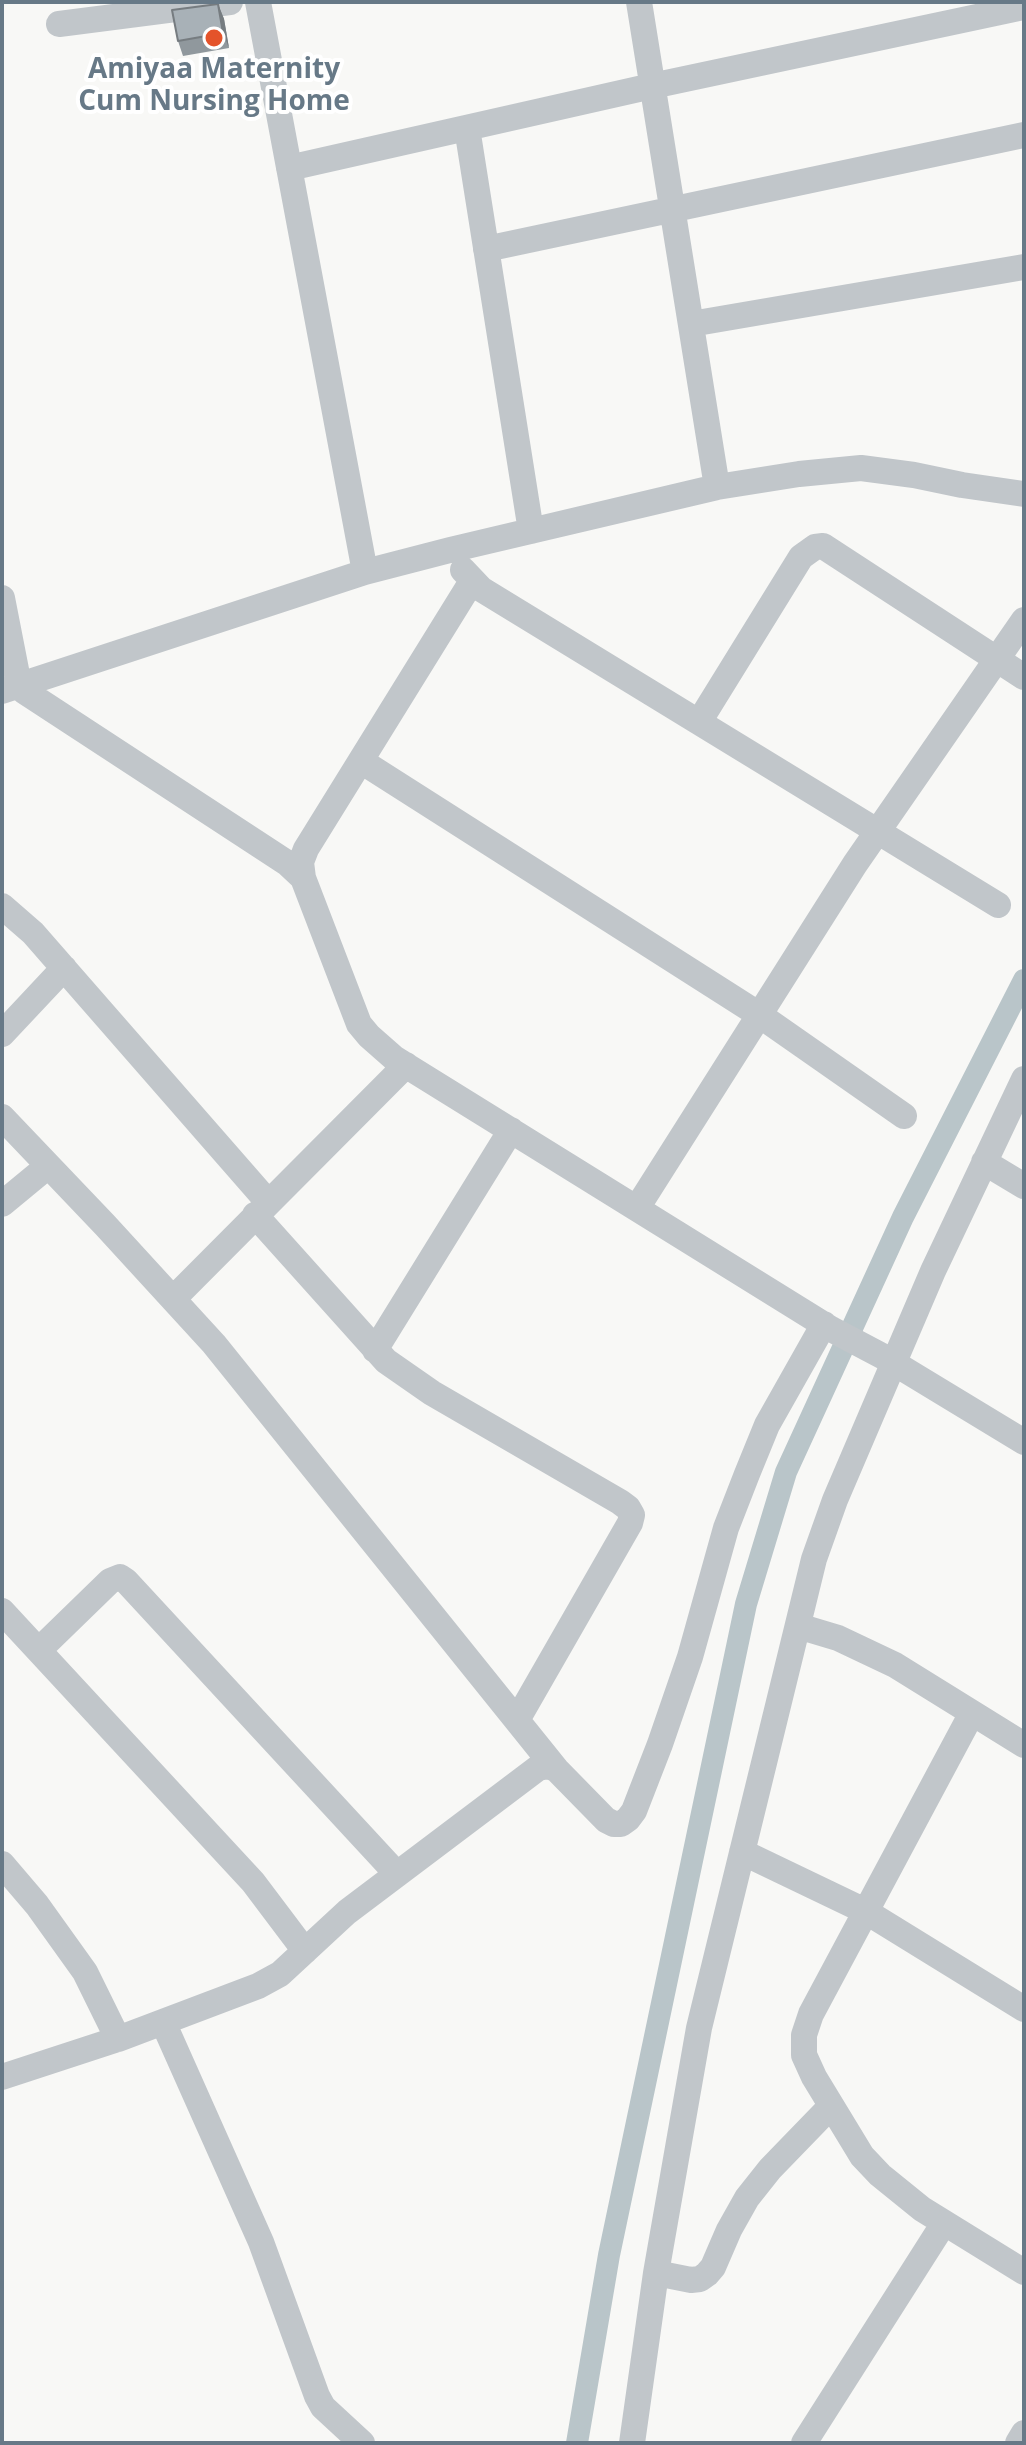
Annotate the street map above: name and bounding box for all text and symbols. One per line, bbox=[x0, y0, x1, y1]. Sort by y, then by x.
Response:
marker: Amiyaa Maternity Cum Nursing Home bbox=[203, 27, 225, 49]
place label: Amiyaa Maternity Cum Nursing Home bbox=[78, 53, 350, 119]

